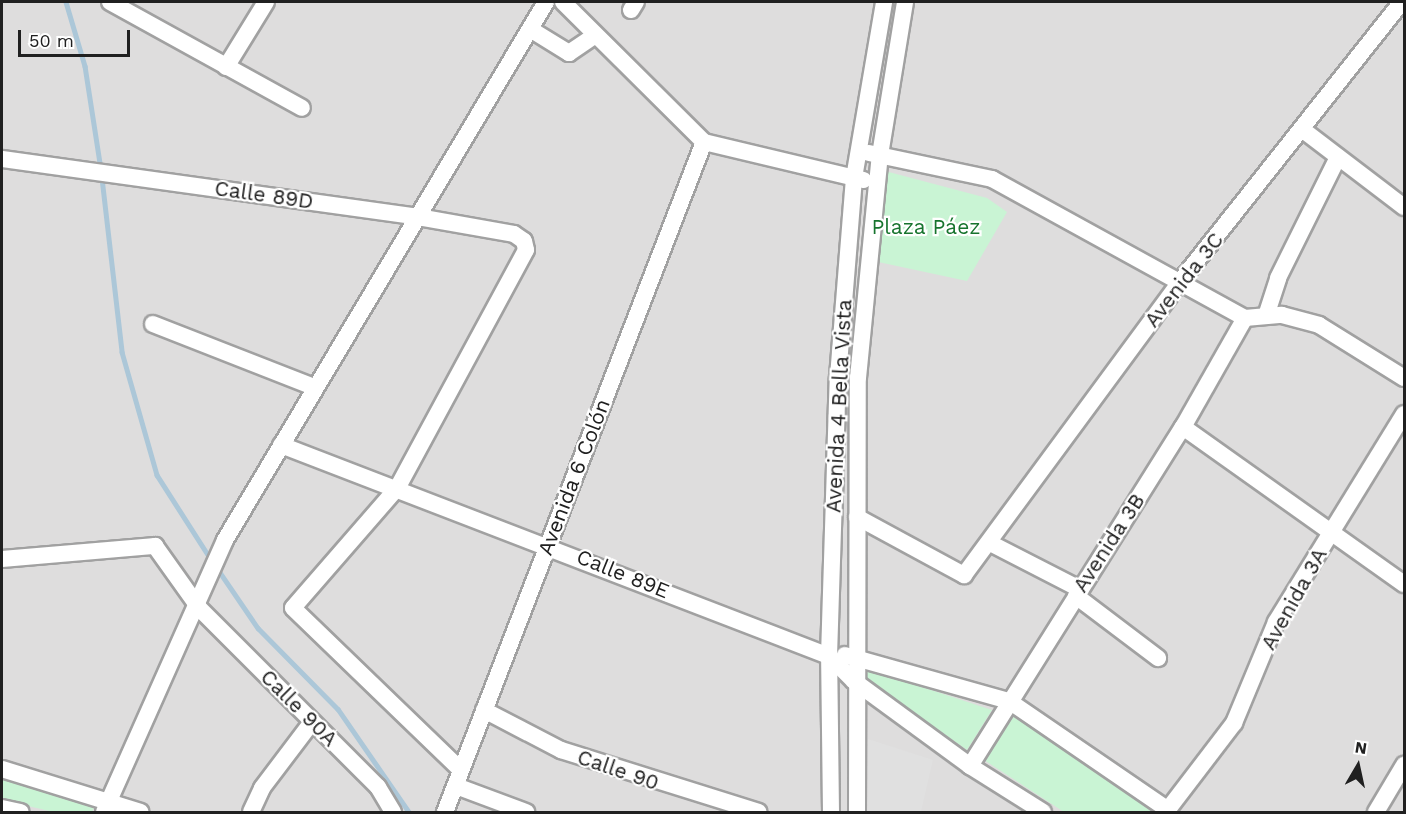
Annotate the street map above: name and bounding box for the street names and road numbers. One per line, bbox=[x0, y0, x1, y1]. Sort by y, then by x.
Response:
street label: Calle 89D bbox=[213, 176, 315, 214]
street label: Avenida 3C bbox=[1139, 227, 1229, 333]
street label: Avenida 4 Bella Vista bbox=[821, 298, 857, 514]
street label: Avenida 6 Colón bbox=[532, 395, 616, 559]
street label: Avenida 3B bbox=[1068, 489, 1150, 597]
street label: Avenida 3A bbox=[1256, 543, 1332, 655]
street label: Calle 89E bbox=[573, 544, 673, 604]
street label: Calle 90A bbox=[255, 664, 343, 752]
street label: Calle 90 bbox=[574, 744, 662, 796]

